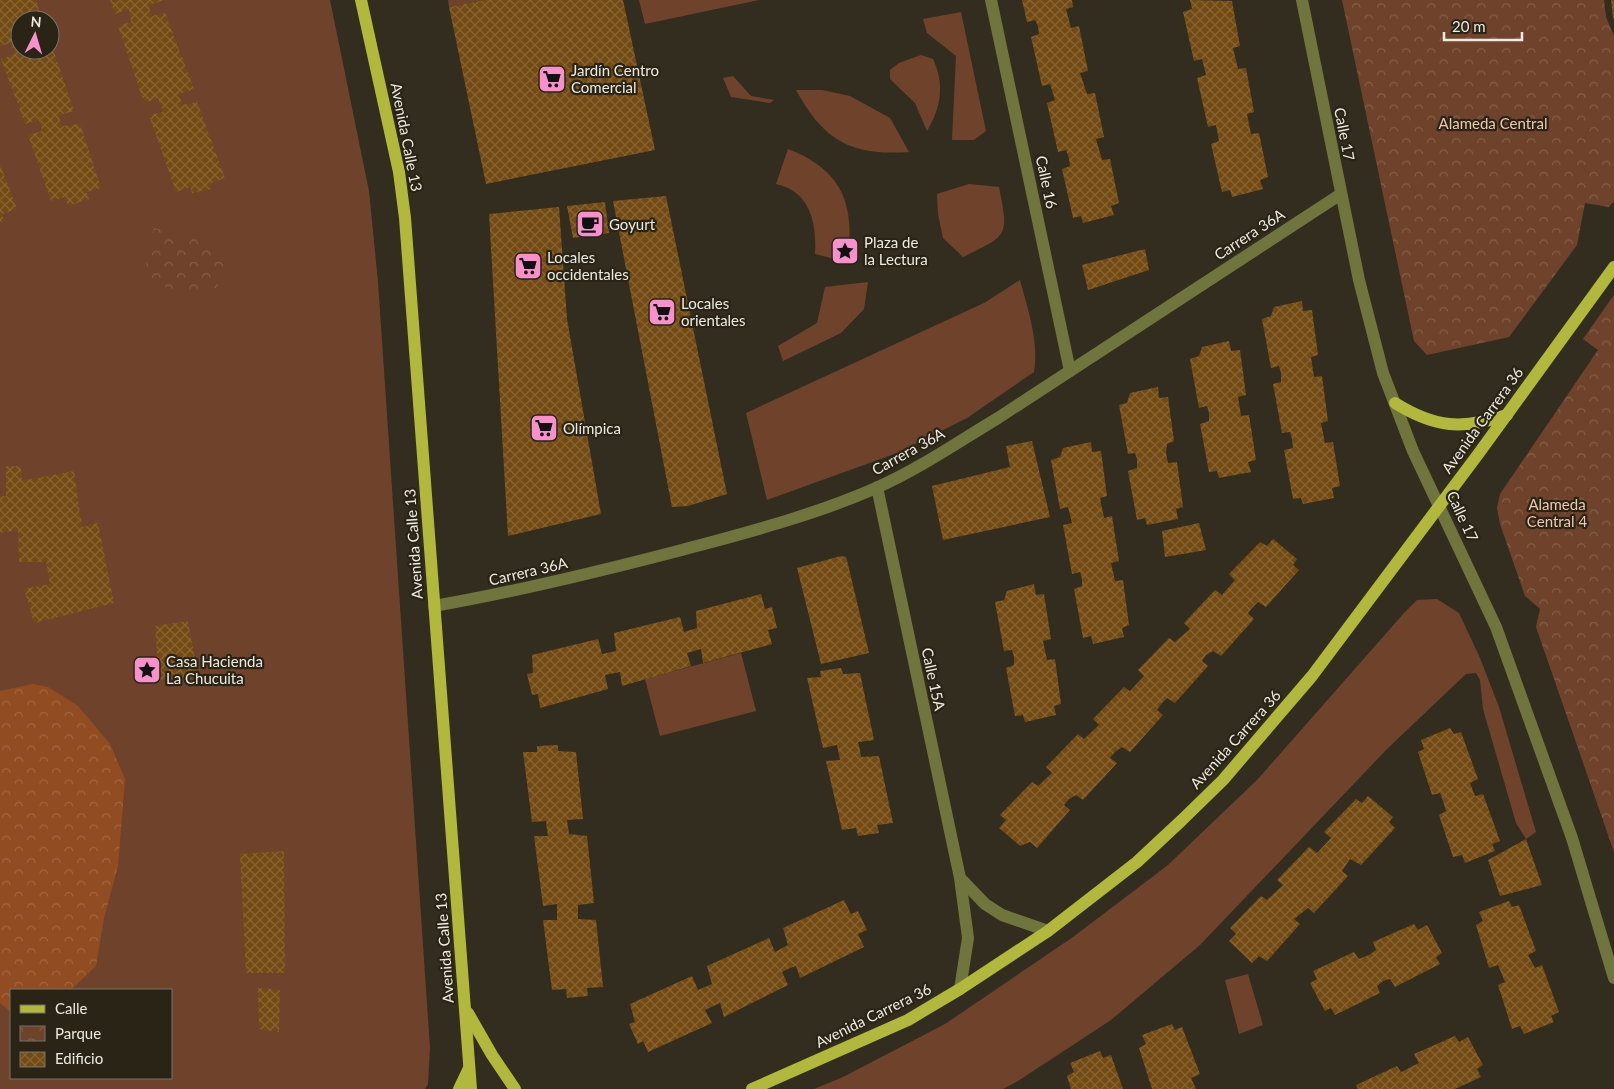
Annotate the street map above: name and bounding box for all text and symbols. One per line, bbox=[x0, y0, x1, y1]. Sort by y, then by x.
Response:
north arrow bbox=[10, 10, 60, 60]
scale bar bbox=[1444, 10, 1522, 42]
text: N bbox=[30, 13, 42, 30]
text: 20 m bbox=[1452, 17, 1486, 35]
place label: Jardín Centro Comercial bbox=[571, 61, 659, 96]
supermarket icon: Jardín Centro Comercial bbox=[537, 64, 567, 94]
street label: Avenida Calle 13 bbox=[388, 81, 426, 193]
street label: Calle 17 bbox=[1331, 106, 1359, 162]
park label: Alameda Central bbox=[1439, 114, 1547, 132]
street label: Calle 16 bbox=[1033, 154, 1061, 210]
street label: Carrera 36A bbox=[1210, 204, 1288, 263]
cafe icon: Goyurt bbox=[575, 209, 605, 239]
place label: Goyurt bbox=[609, 215, 656, 233]
place label: Plaza de la Lectura bbox=[864, 233, 928, 268]
place icon: Plaza de la Lectura bbox=[830, 236, 860, 266]
place label: Locales occidentales bbox=[547, 248, 629, 283]
supermarket icon: Locales occidentales bbox=[513, 251, 543, 281]
place label: Locales orientales bbox=[681, 294, 746, 329]
supermarket icon: Locales orientales bbox=[647, 297, 677, 327]
street label: Avenida Carrera 36 bbox=[1437, 363, 1527, 477]
supermarket icon: Olímpica bbox=[529, 413, 559, 443]
place label: Olímpica bbox=[563, 419, 621, 437]
street label: Carrera 36A bbox=[869, 423, 948, 478]
street label: Avenida Calle 13 bbox=[400, 488, 426, 600]
street label: Calle 17 bbox=[1443, 488, 1483, 544]
park label: Alameda Central 4 bbox=[1527, 495, 1587, 530]
street label: Carrera 36A bbox=[487, 553, 570, 589]
street label: Calle 15A bbox=[919, 646, 950, 713]
place label: Casa Hacienda La Chucuita bbox=[166, 652, 263, 687]
place icon: Casa Hacienda La Chucuita bbox=[132, 655, 162, 685]
street label: Avenida Carrera 36 bbox=[1186, 686, 1284, 792]
street label: Avenida Calle 13 bbox=[431, 892, 457, 1004]
street label: Avenida Carrera 36 bbox=[812, 979, 934, 1051]
legend bbox=[10, 989, 172, 1079]
text: Calle bbox=[55, 999, 88, 1017]
text: Parque bbox=[55, 1024, 101, 1042]
text: Edificio bbox=[55, 1049, 103, 1067]

